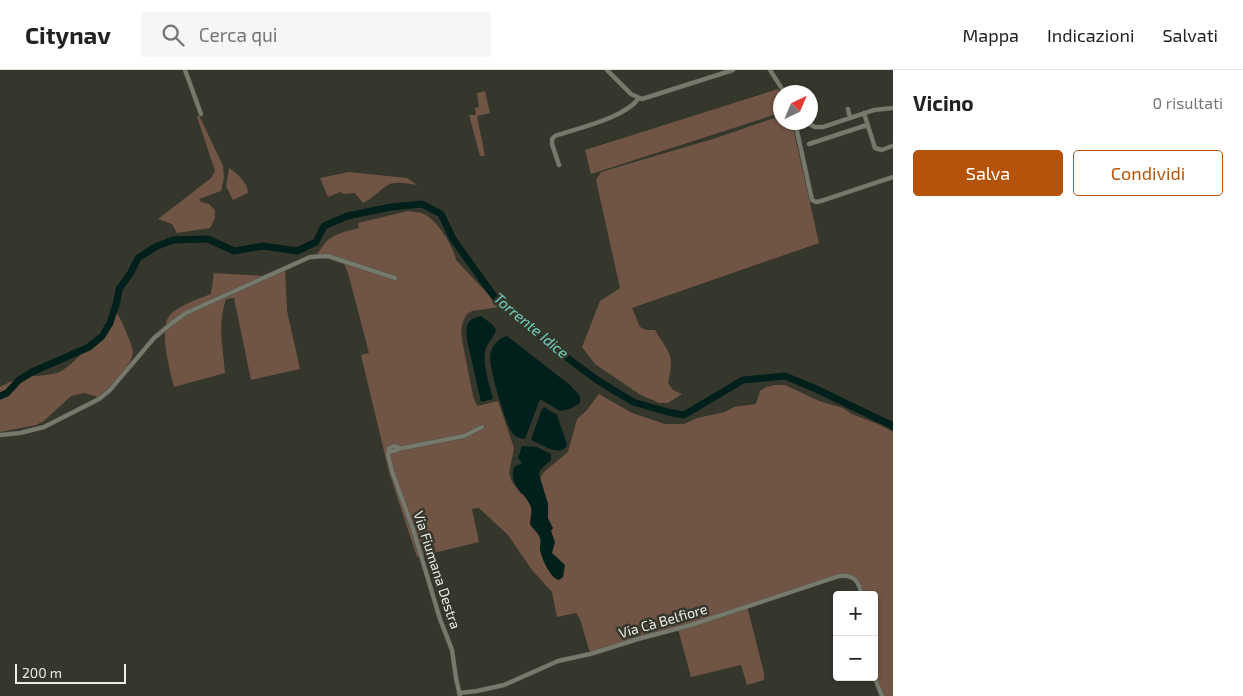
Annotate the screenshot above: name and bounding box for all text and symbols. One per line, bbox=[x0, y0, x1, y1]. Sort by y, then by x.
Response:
search box bbox=[141, 12, 491, 57]
text: Citynav bbox=[25, 20, 111, 49]
icon: search bbox=[159, 21, 187, 49]
text: Cerca qui bbox=[199, 23, 278, 46]
text: Mappa bbox=[963, 24, 1019, 46]
text: Indicazioni bbox=[1047, 24, 1134, 46]
text: Salvati bbox=[1162, 24, 1218, 46]
north arrow bbox=[773, 85, 818, 130]
text: Vicino bbox=[913, 90, 974, 115]
text: 0 risultati bbox=[1153, 93, 1223, 112]
button: Salva bbox=[913, 150, 1063, 196]
button: Condividi bbox=[1073, 150, 1223, 196]
water label: Torrente Idice bbox=[490, 289, 573, 362]
street label: Via Fiumana Destra bbox=[410, 509, 465, 631]
map controls bbox=[833, 591, 878, 681]
button: + bbox=[833, 591, 878, 636]
street label: Via Cà Belfiore bbox=[617, 600, 709, 641]
button: − bbox=[833, 636, 878, 681]
scale bar bbox=[15, 661, 126, 684]
text: 200 m bbox=[22, 664, 62, 681]

